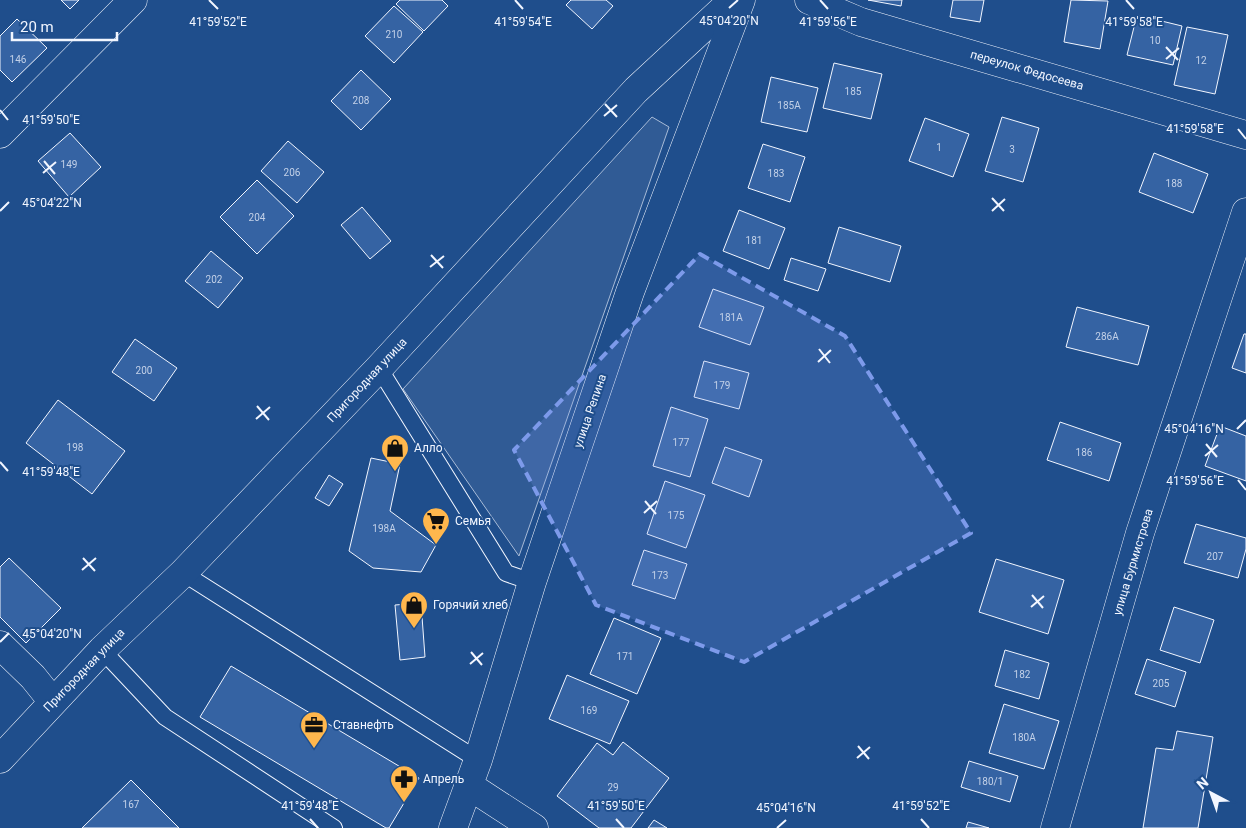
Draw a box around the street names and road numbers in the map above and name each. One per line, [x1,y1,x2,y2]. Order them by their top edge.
street label: переулок Федосеева [969,47,1085,93]
street label: Пригородная улица [324,335,410,425]
street label: улица Репина [571,372,609,450]
street label: улица Бурмистрова [1110,507,1156,617]
street label: Пригородная улица [41,625,127,715]

